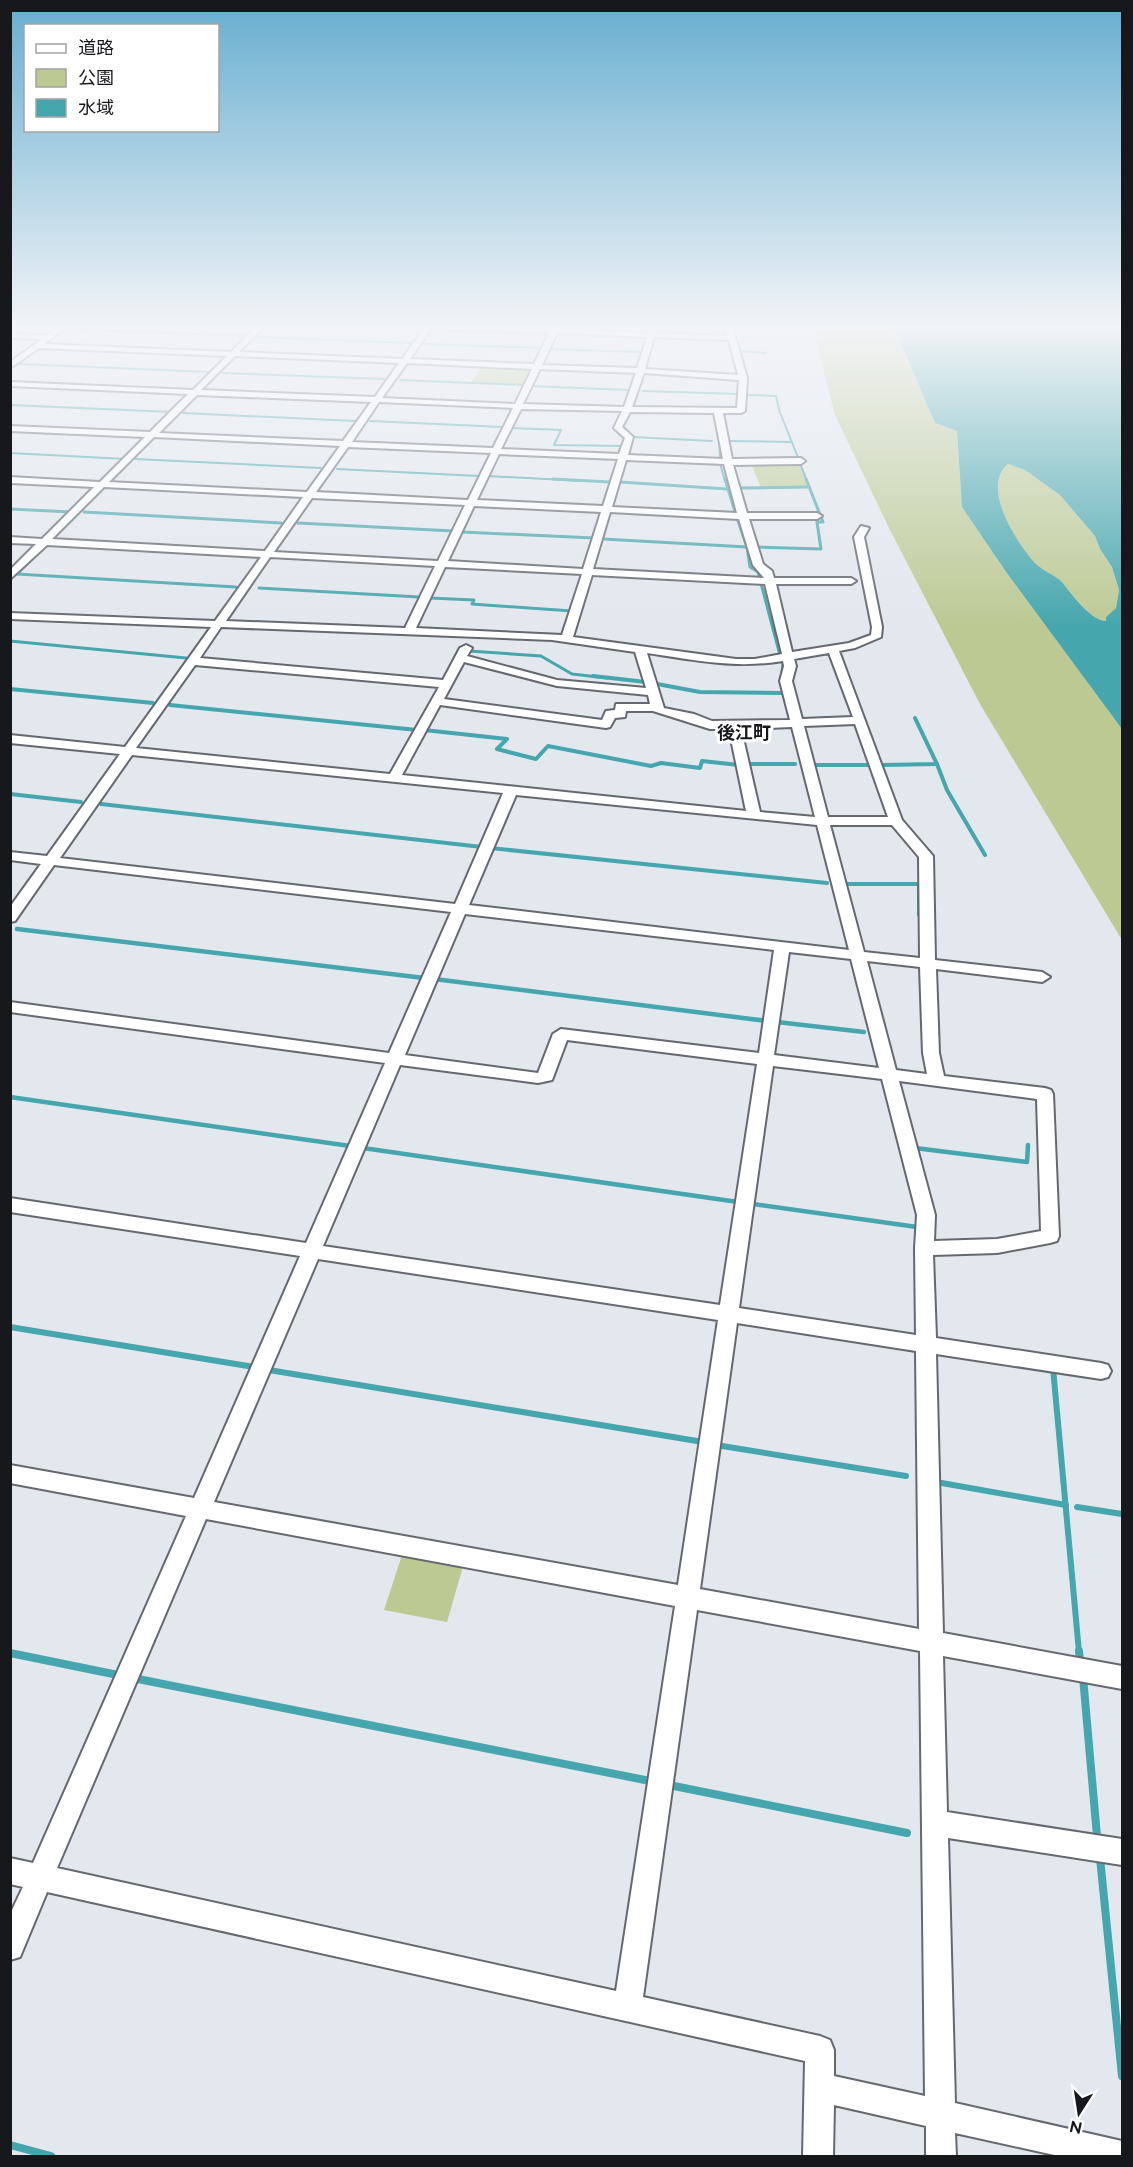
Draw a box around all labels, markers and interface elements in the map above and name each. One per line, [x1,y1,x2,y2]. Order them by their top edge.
legend [24,24,219,132]
text: 道路 [78,37,114,58]
text: 公園 [78,67,114,88]
text: 水域 [78,97,114,118]
district label: 後江町 [717,722,771,743]
north arrow [1049,2083,1109,2143]
text: N [1068,2117,1084,2138]

